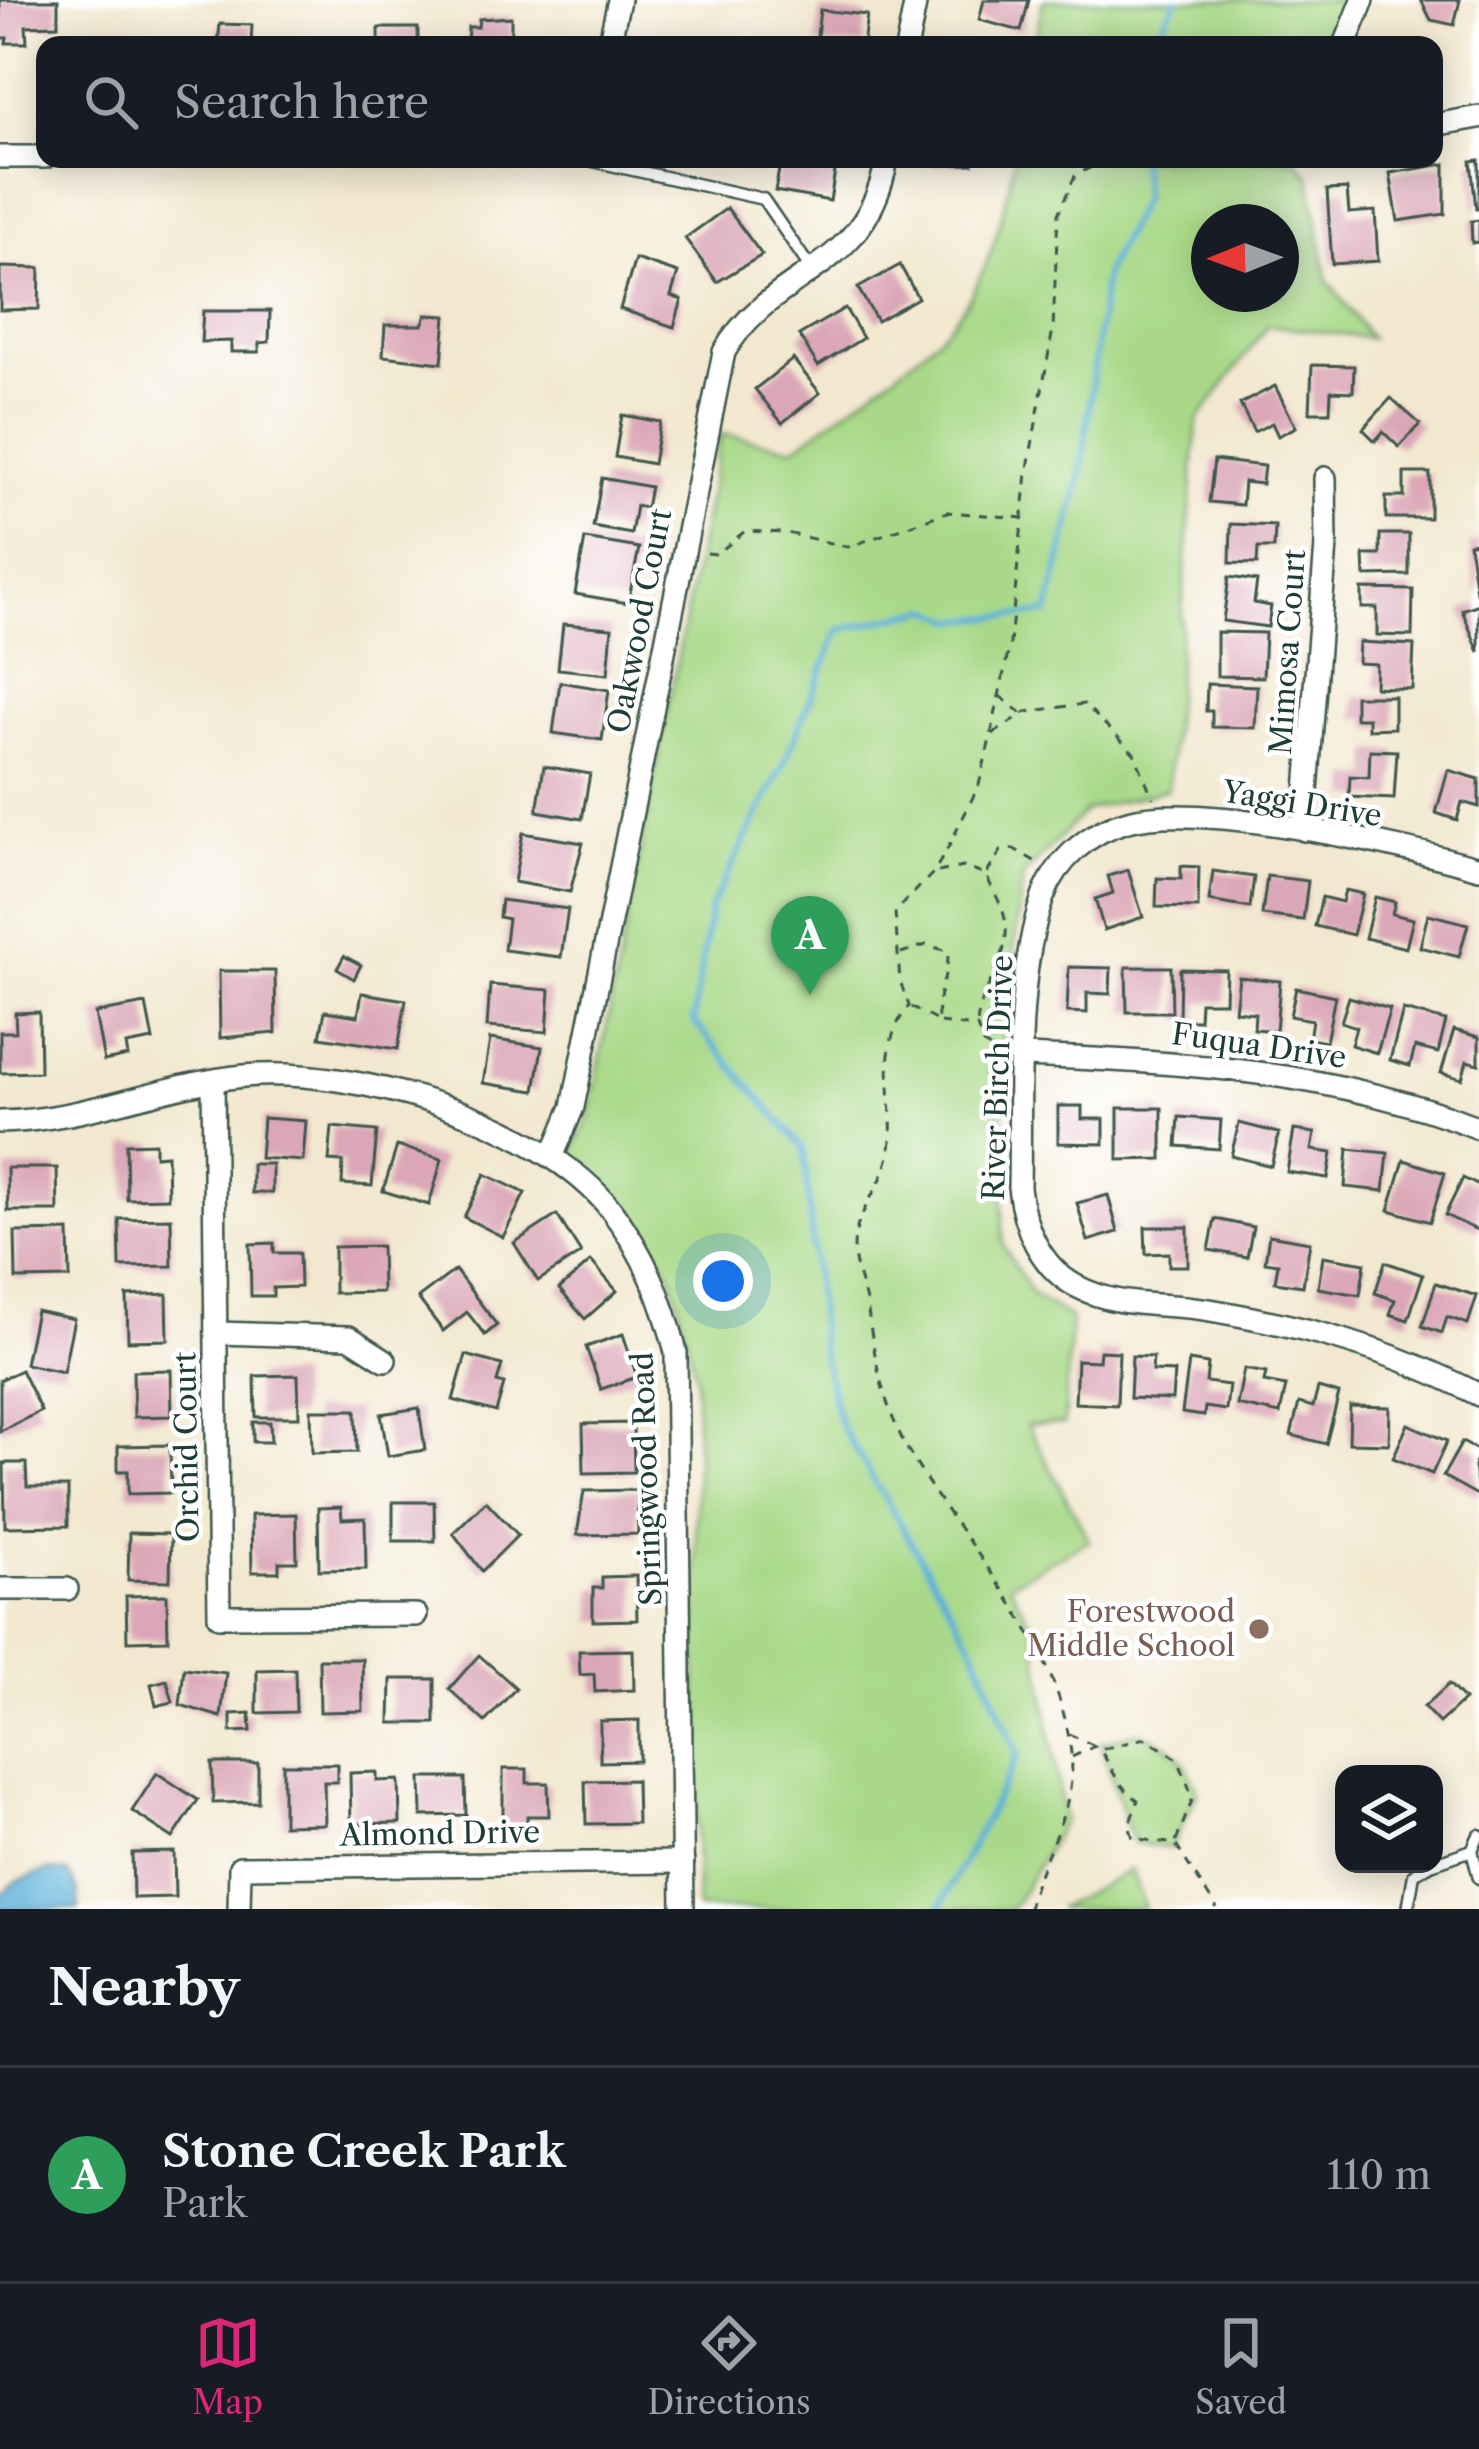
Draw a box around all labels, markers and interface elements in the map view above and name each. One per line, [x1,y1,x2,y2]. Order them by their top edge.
search box [36,36,1443,168]
icon: search [78,69,144,135]
text: Search here [174,74,429,130]
north arrow [1191,204,1299,312]
street label: Oakwood Court [600,505,679,736]
street label: Mimosa Court [1262,548,1313,756]
street label: Yaggi Drive [1219,772,1384,834]
pin: A [771,896,849,995]
street label: River Birch Drive [975,955,1020,1201]
street label: Fuqua Drive [1169,1015,1349,1076]
your location [693,1251,753,1311]
street label: Orchid Court [166,1351,207,1542]
street label: Springwood Road [624,1351,669,1607]
place label: Forestwood Middle School [1027,1593,1235,1664]
marker: Forestwood Middle School [1246,1616,1272,1642]
map controls [1335,1765,1443,1873]
button: layers [1335,1765,1443,1873]
street label: Almond Drive [338,1813,541,1854]
text: Nearby [48,1956,240,2018]
text: Stone Creek Park [162,2123,566,2179]
text: A [72,2151,102,2199]
text: 110 m [1327,2151,1431,2199]
text: Park [162,2179,247,2227]
tab: Map [192,2310,263,2423]
tab: Directions [648,2310,811,2423]
tab: Saved [1195,2310,1287,2423]

